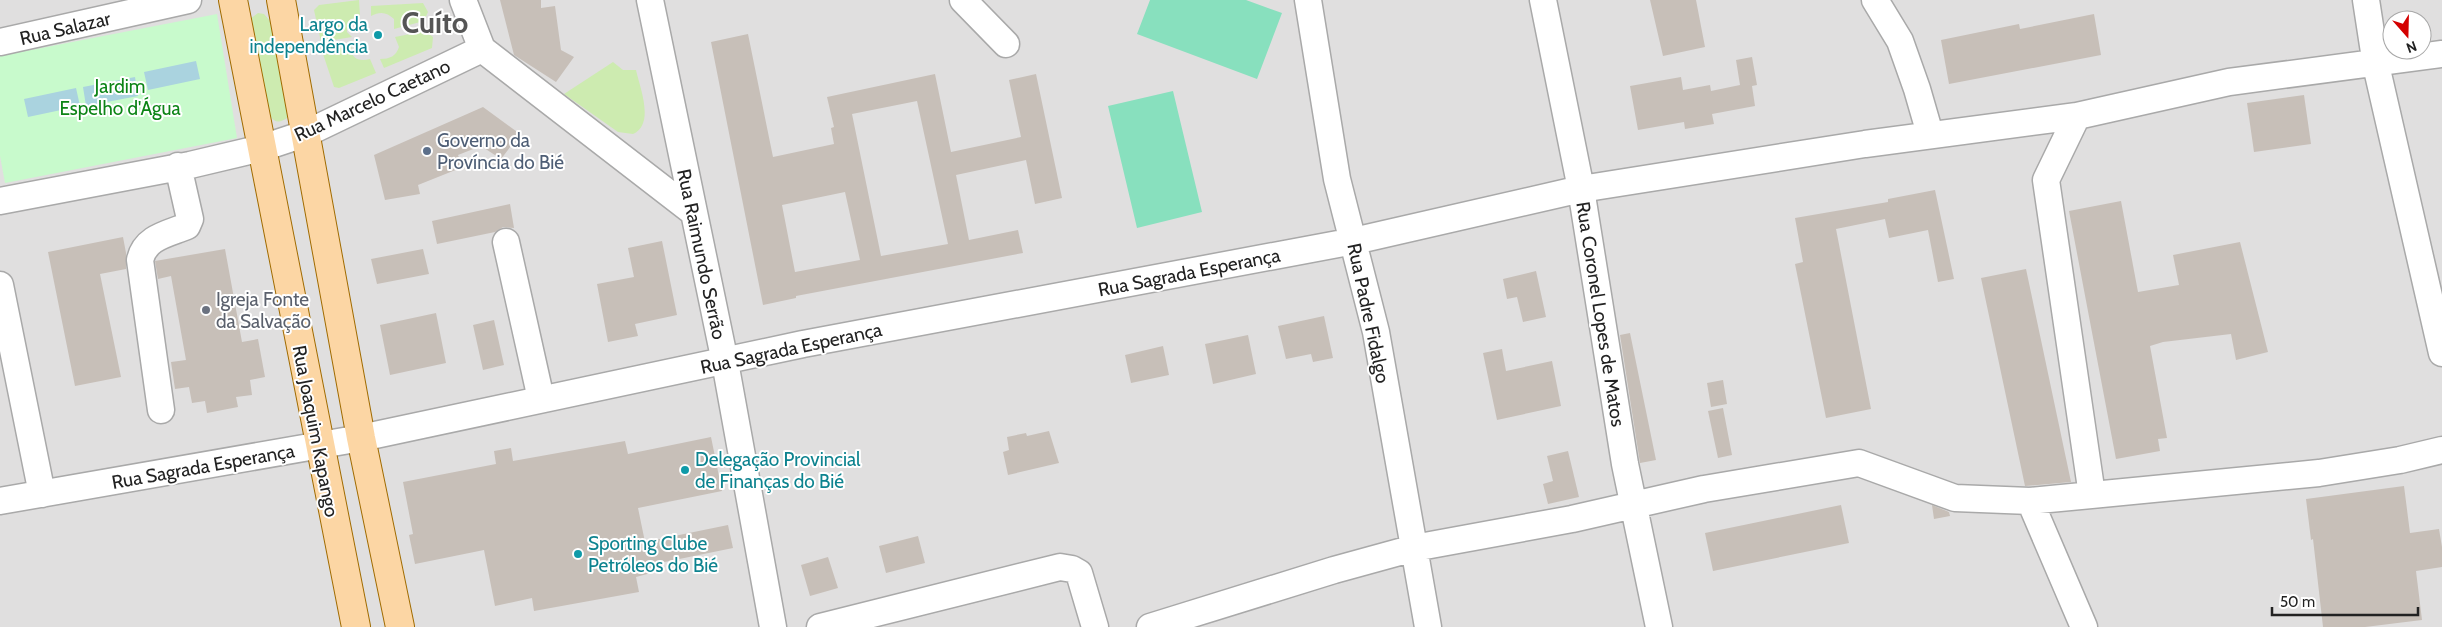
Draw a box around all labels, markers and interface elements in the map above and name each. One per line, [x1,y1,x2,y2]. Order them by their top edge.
district label: Cuíto [402,5,468,40]
street label: Rua Salazar [17,7,113,50]
north arrow [2382,10,2432,60]
place label: Largo da independência [249,13,368,58]
marker: Largo da independência [372,29,384,41]
text: N [2404,37,2419,57]
street label: Rua Marcelo Caetano [291,54,454,147]
park label: Jardim Espelho d'Água [59,75,181,120]
place label: Governo da Província do Bié [437,129,564,174]
marker: Governo da Província do Bié [421,145,433,157]
street label: Rua Raimundo Serrão [672,167,731,342]
street label: Rua Coronel Lopes de Matos [1571,200,1630,428]
street label: Rua Padre Fidalgo [1342,241,1395,385]
street label: Rua Sagrada Esperança [1096,244,1282,301]
place label: Igreja Fonte da Salvação [216,288,311,333]
marker: Igreja Fonte da Salvação [200,304,212,316]
street label: Rua Sagrada Esperança [698,318,884,379]
street label: Rua Joaquim Kapango [288,343,343,519]
street label: Rua Sagrada Esperança [110,439,296,494]
place label: Delegação Provincial de Finanças do Bié [695,448,861,493]
marker: Delegação Provincial de Finanças do Bié [679,464,691,476]
place label: Sporting Clube Petróleos do Bié [588,532,718,577]
marker: Sporting Clube Petróleos do Bié [572,548,584,560]
scale bar [2272,584,2418,616]
text: 50 m [2280,593,2315,611]

